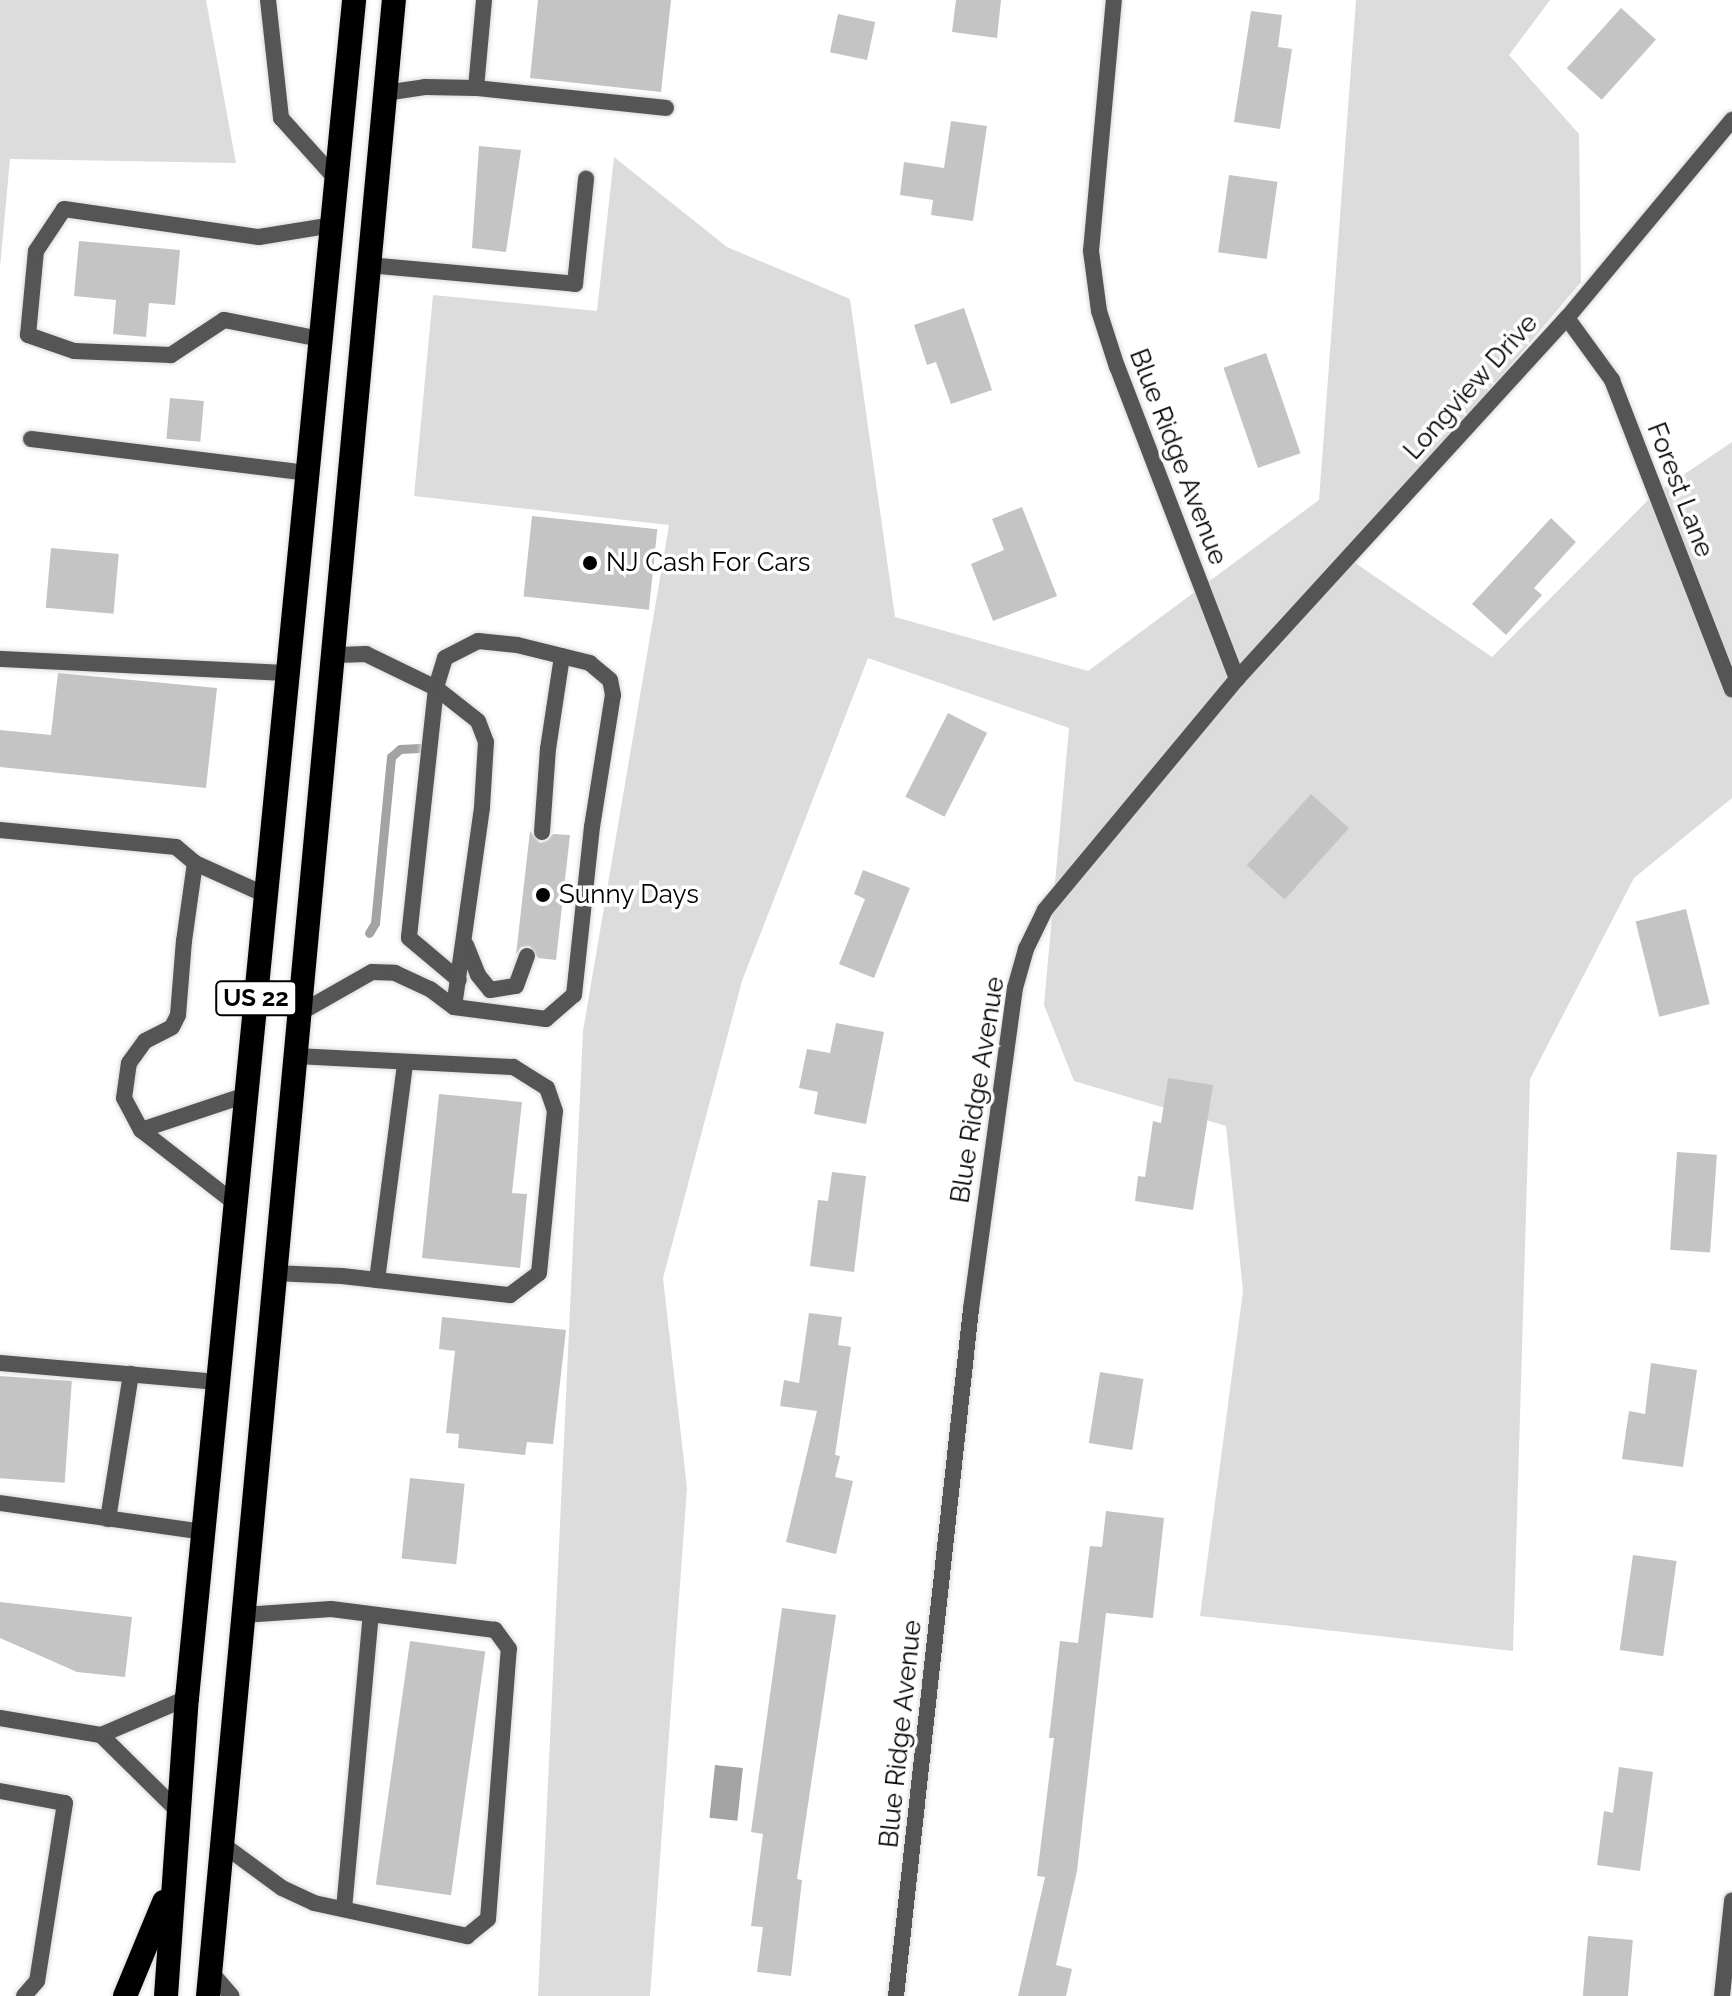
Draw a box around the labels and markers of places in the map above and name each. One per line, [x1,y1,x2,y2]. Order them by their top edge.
place label: NJ Cash For Cars [606,547,811,579]
marker: NJ Cash For Cars [581,554,599,572]
place label: Sunny Days [559,879,700,911]
marker: Sunny Days [534,886,552,904]

